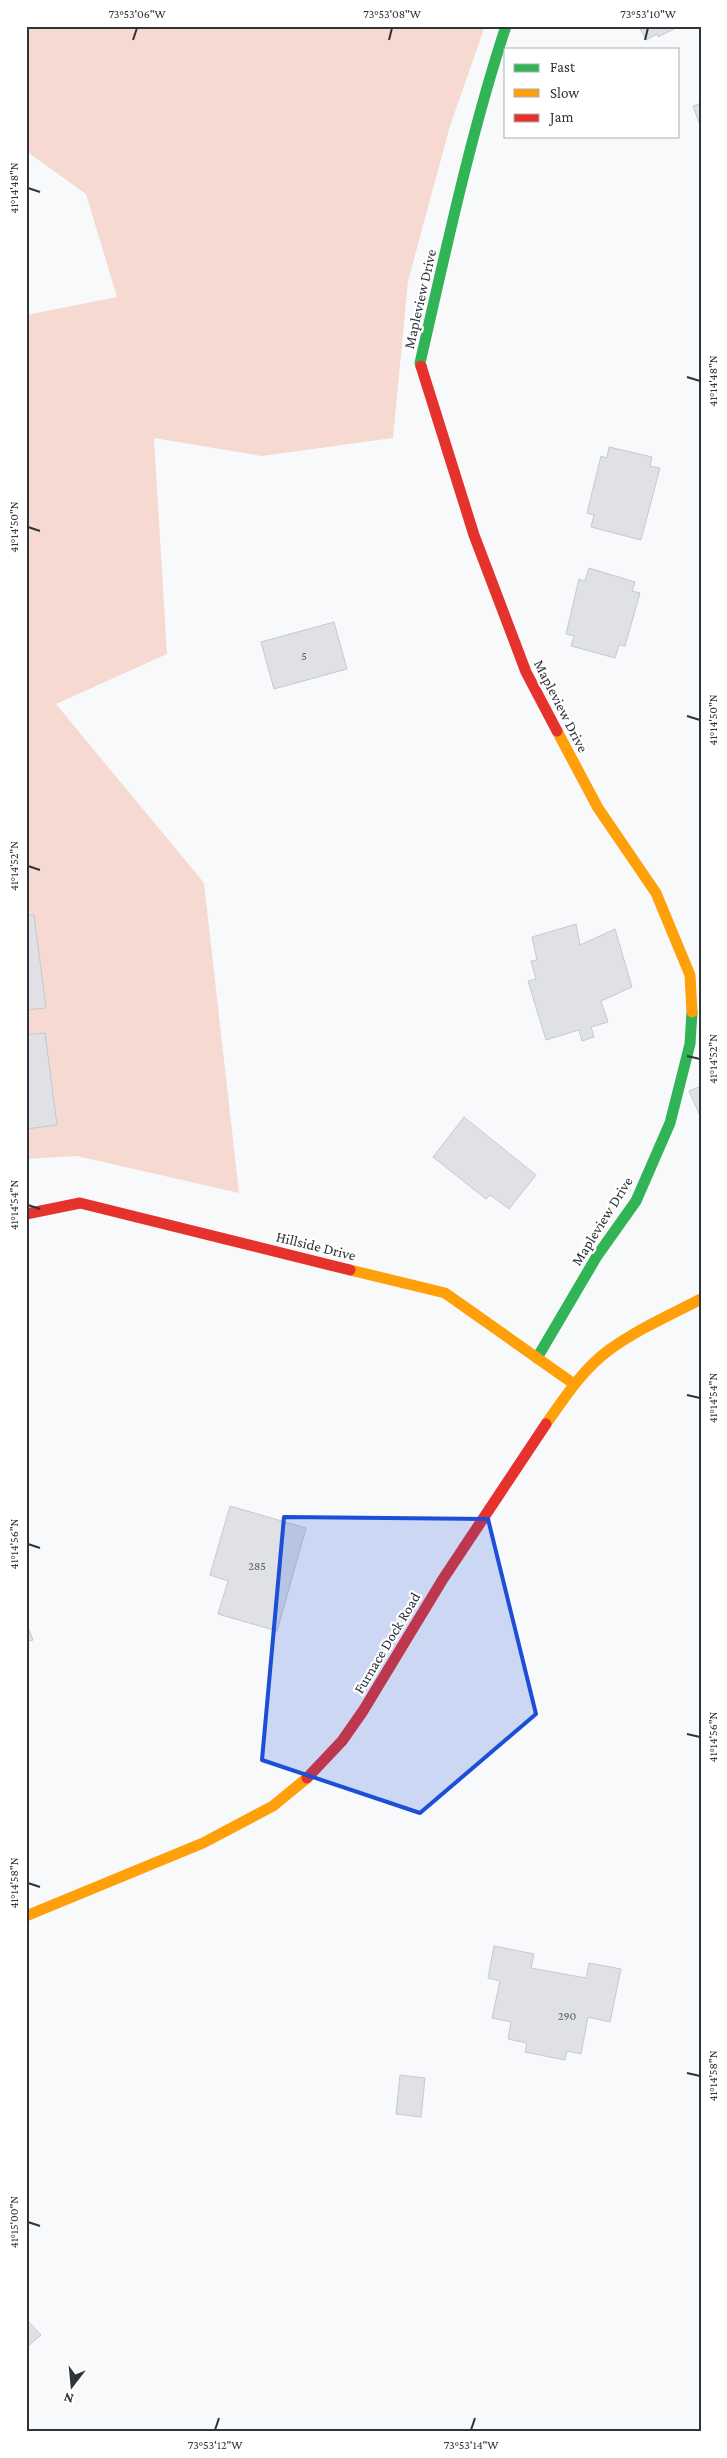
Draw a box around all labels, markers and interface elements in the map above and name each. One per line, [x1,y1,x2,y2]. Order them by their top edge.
text: 73°53'06"W [108,7,166,21]
text: 73°53'08"W [363,7,421,21]
text: 73°53'10"W [620,7,676,21]
legend [504,48,680,138]
text: Fast [550,59,576,75]
text: Slow [550,85,580,101]
text: Jam [548,109,573,126]
text: 41°14'48"N [7,162,21,214]
street label: Mapleview Drive [401,247,440,351]
text: 41°14'48"N [706,355,720,407]
text: 41°14'50"N [7,501,21,553]
house number: 5 [301,649,307,663]
street label: Mapleview Drive [530,657,591,756]
text: 41°14'50"N [706,694,720,746]
text: 41°14'52"N [7,841,21,891]
text: 41°14'52"N [706,1034,720,1084]
street label: Mapleview Drive [568,1173,637,1269]
text: 41°14'54"N [7,1180,21,1230]
street label: Hillside Drive [275,1228,358,1264]
text: 41°14'54"N [706,1373,720,1423]
text: 41°14'56"N [7,1518,21,1569]
house number: 285 [248,1559,266,1573]
street label: Furnace Dock Road [351,1590,424,1696]
text: 41°14'56"N [706,1711,720,1762]
text: 41°14'58"N [7,1857,21,1909]
house number: 290 [558,2009,577,2023]
text: 41°14'58"N [706,2050,720,2102]
text: 41°15'00"N [7,2196,21,2248]
north arrow [48,2360,98,2410]
text: N [61,2389,75,2408]
text: 73°53'12"W [188,2438,242,2452]
text: 73°53'14"W [444,2438,498,2452]

